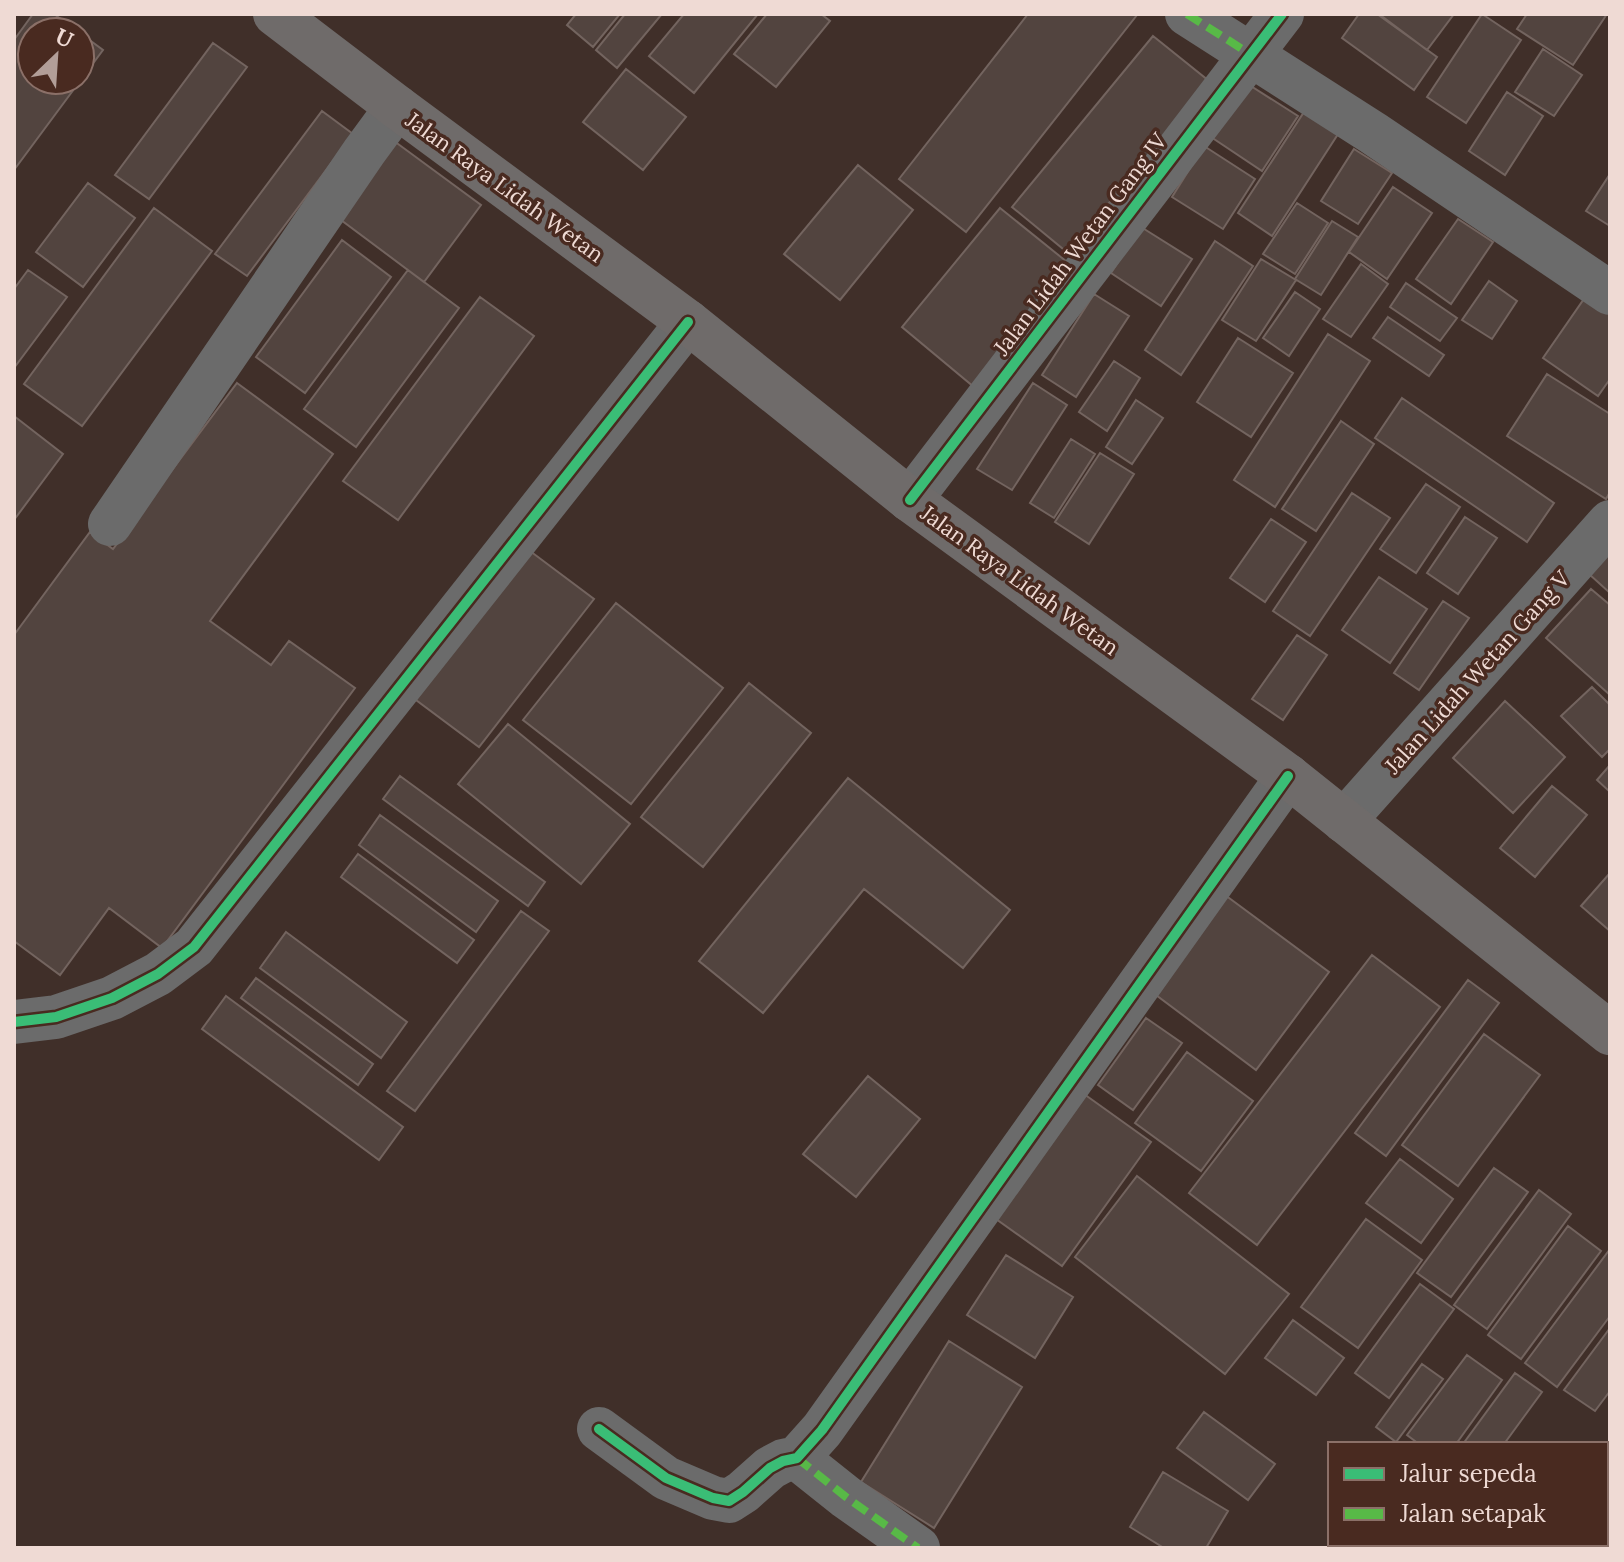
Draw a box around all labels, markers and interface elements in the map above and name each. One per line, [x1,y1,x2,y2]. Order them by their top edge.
north arrow [16,16,96,96]
text: U [51,22,78,54]
street label: Jalan Raya Lidah Wetan [400,105,609,268]
street label: Jalan Lidah Wetan Gang IV [987,127,1173,361]
street label: Jalan Raya Lidah Wetan [915,498,1124,661]
street label: Jalan Lidah Wetan Gang V [1378,564,1576,780]
legend [1328,1442,1608,1546]
text: Jalur sepeda [1399,1458,1537,1489]
text: Jalan setapak [1399,1498,1546,1529]

